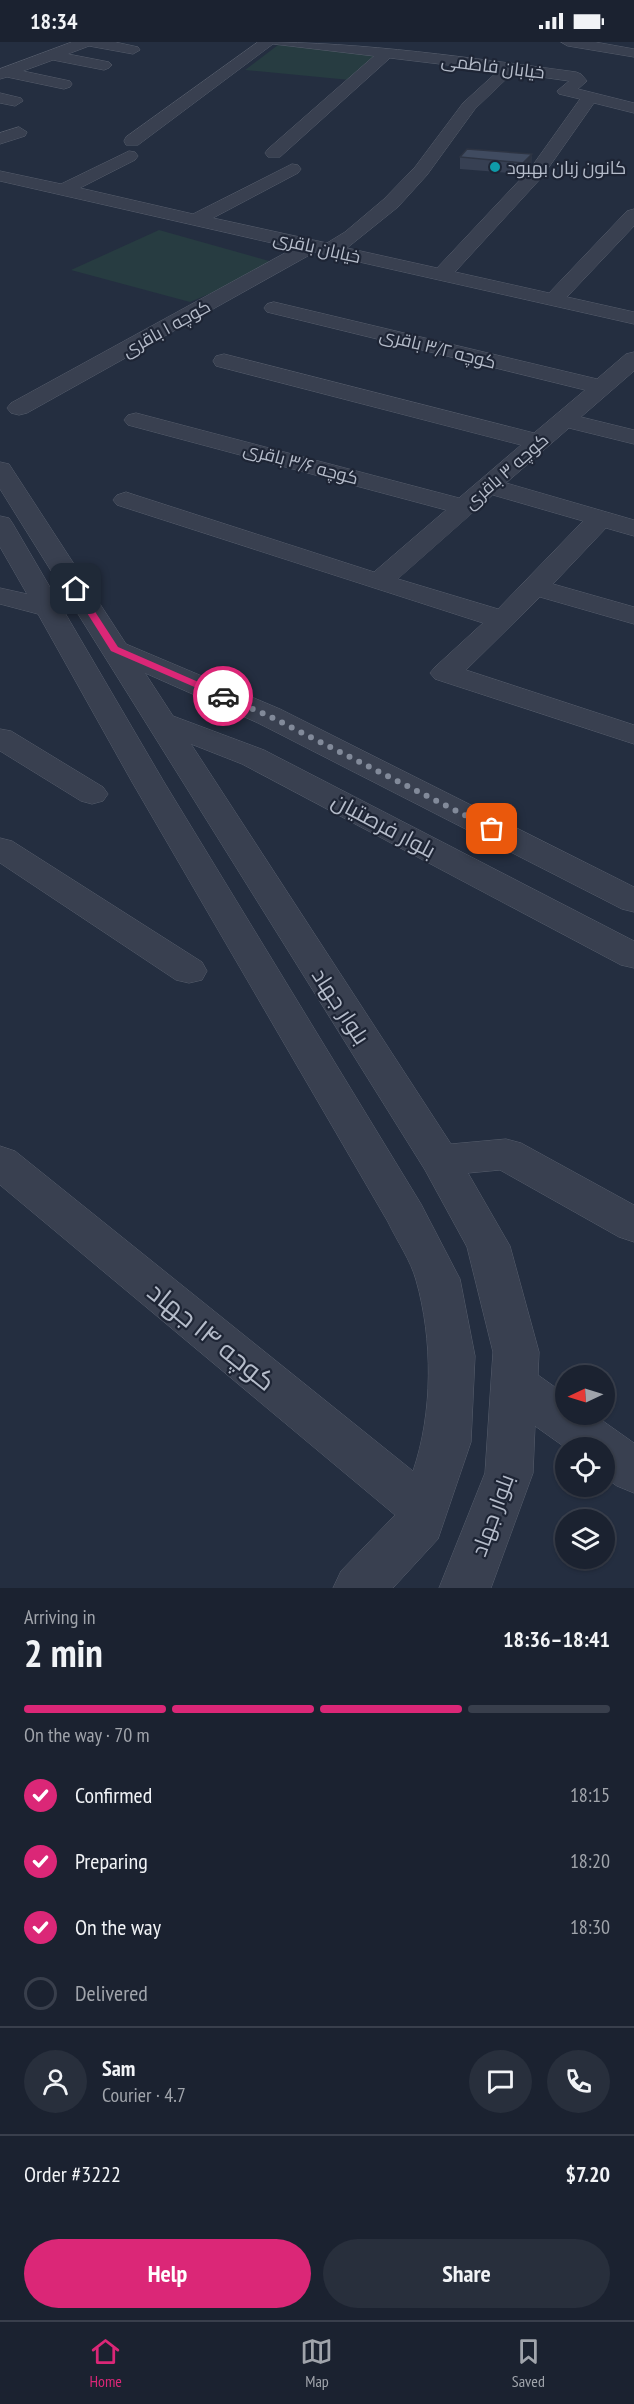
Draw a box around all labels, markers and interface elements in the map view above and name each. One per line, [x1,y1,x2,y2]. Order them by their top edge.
text: 18:34 [30,7,78,35]
street label: خیابان فاطمی [440,48,546,84]
place label: کانون زبان بهبود [507,156,626,179]
marker: کانون زبان بهبود [488,160,502,174]
street label: خیابان باقری [271,226,363,268]
street label: کوچه ۱ باقری [118,294,215,363]
street label: کوچه ۳/۲ باقری [377,322,499,375]
street label: کوچه ۳ باقری [459,428,554,515]
street label: کوچه ۳/۶ باقری [241,437,361,490]
pin [50,563,101,614]
icon: home [59,572,92,605]
courier [193,666,253,726]
icon: car [207,680,240,713]
street label: بلوار فرصتیان [327,786,441,864]
pin [466,803,517,854]
icon: bag [475,812,508,845]
street label: بلوار جهاد [306,962,376,1050]
street label: کوچه ۱۴ جهاد [140,1274,283,1399]
north arrow [555,1365,615,1425]
map controls [555,1365,615,1569]
button: locate [555,1437,615,1497]
street label: بلوار جهاد [464,1470,520,1560]
button: layers [555,1509,615,1569]
text: Arriving in [24,1604,96,1630]
text: 18:36–18:41 [503,1625,610,1653]
text: 2 min [24,1627,103,1678]
text: On the way · 70 m [24,1722,150,1748]
icon: check [24,1779,57,1812]
text: Confirmed [75,1781,152,1809]
text: 18:15 [570,1782,610,1808]
icon: check [24,1845,57,1878]
text: Preparing [75,1847,148,1875]
text: 18:20 [570,1848,610,1874]
icon: check [24,1911,57,1944]
text: On the way [75,1913,161,1941]
text: 18:30 [570,1914,610,1940]
text: Delivered [75,1979,148,2007]
button: person [24,2050,87,2113]
button: chat [469,2050,532,2113]
button: phone [547,2050,610,2113]
text: Sam [102,2054,135,2082]
text: Courier · 4.7 [102,2082,186,2108]
text: Order #3222 [24,2160,121,2188]
text: $7.20 [565,2160,610,2188]
button: Help [24,2239,311,2308]
button: Share [323,2239,610,2308]
tab: Home [89,2335,122,2391]
tab: Map [300,2335,333,2391]
tab: Saved [512,2335,545,2391]

